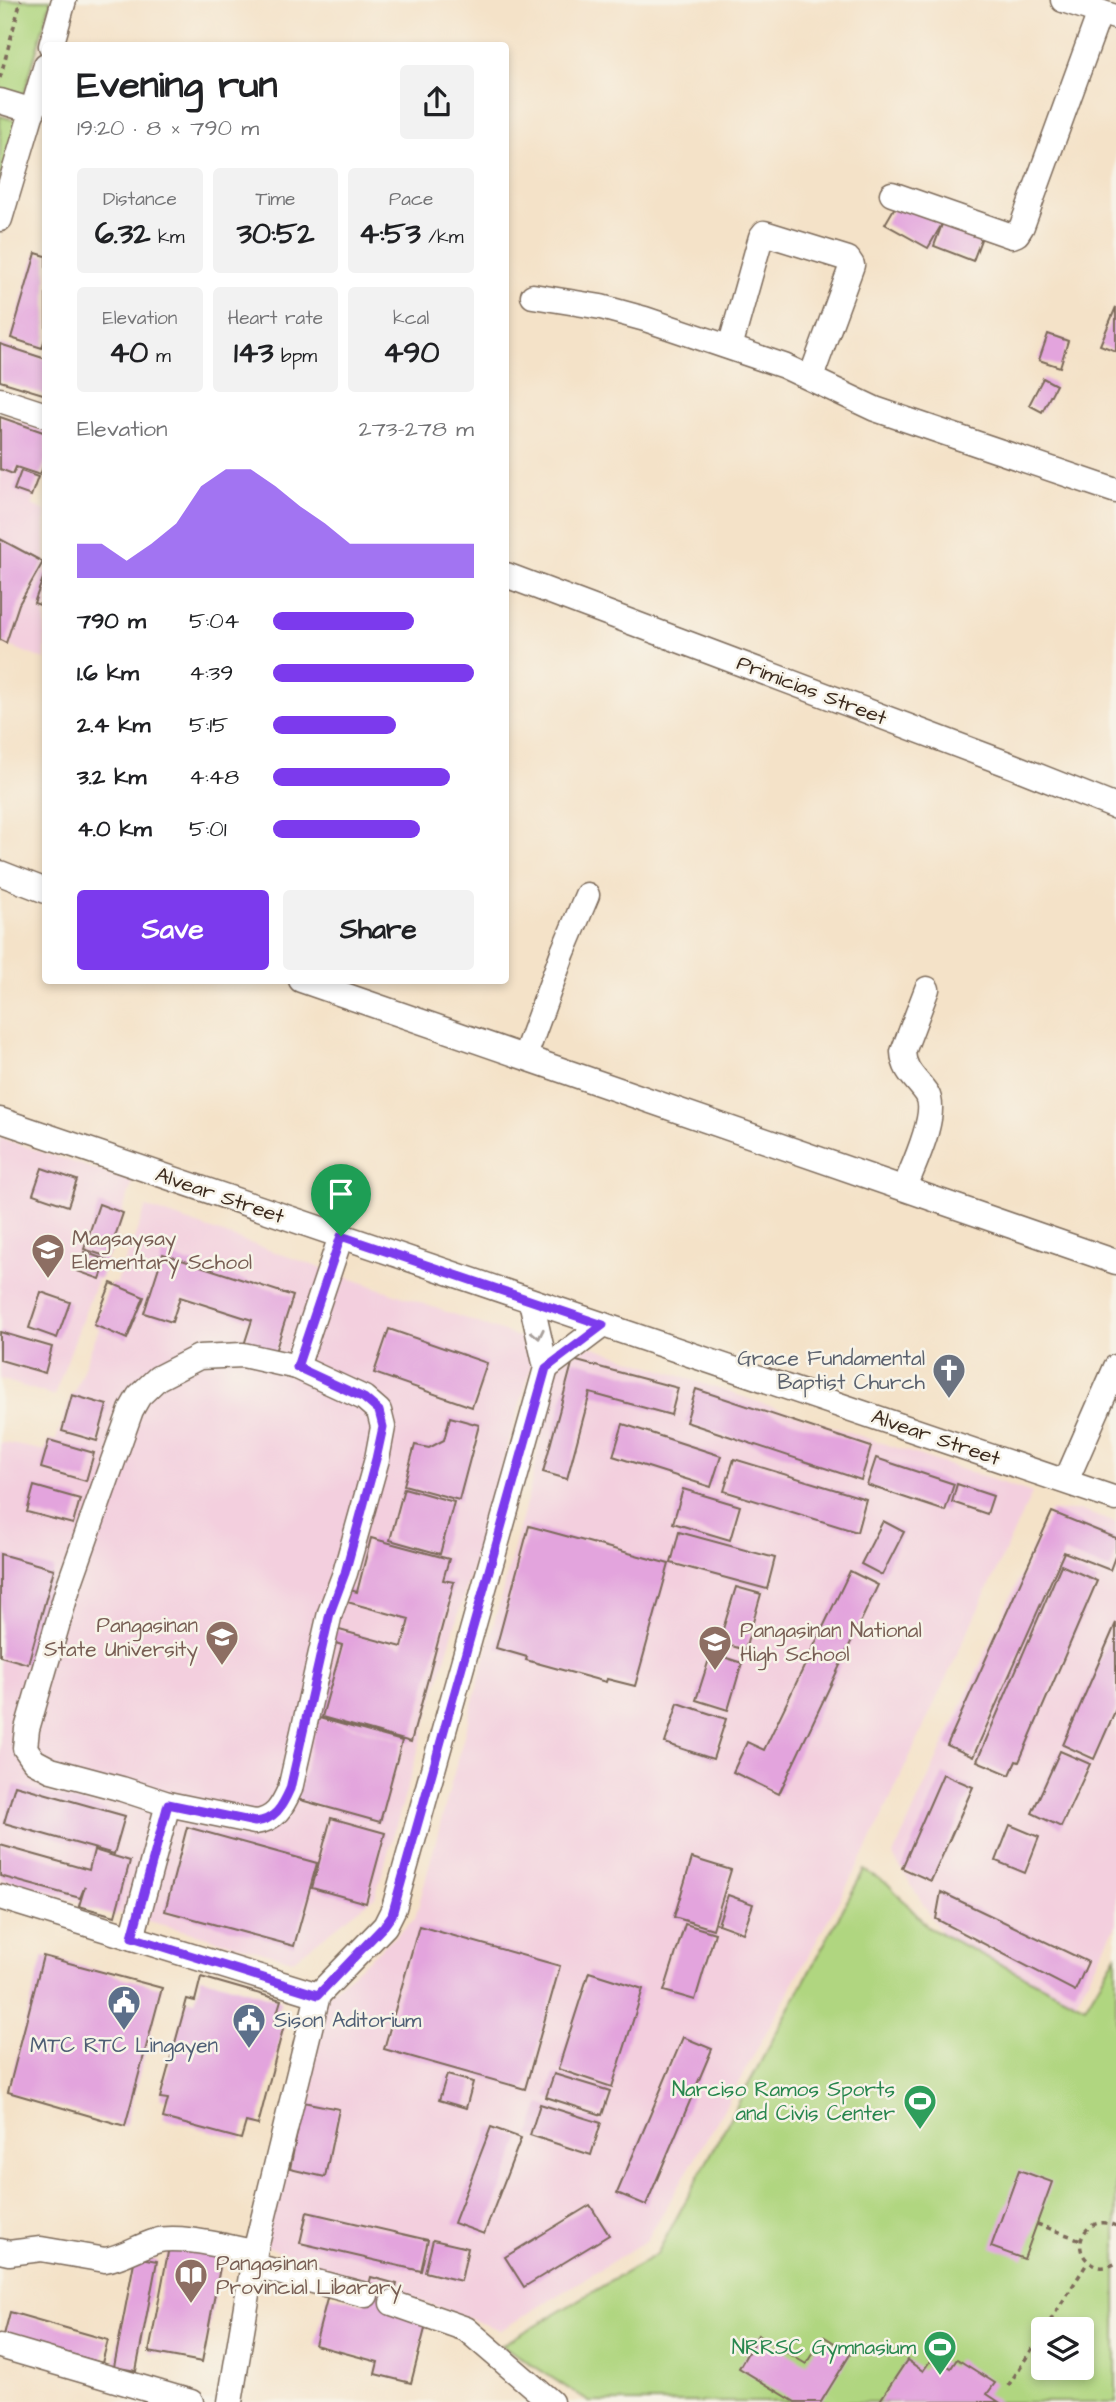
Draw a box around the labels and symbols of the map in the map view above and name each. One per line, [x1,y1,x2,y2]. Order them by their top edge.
street label: Primicias Street [733,649,892,733]
street label: Alvear Street [152,1160,289,1231]
pin [311,1164,371,1236]
place label: Magsaysay Elementary School [72,1224,252,1279]
school or university icon: Magsaysay Elementary School [29,1231,67,1280]
one-way arrow [530,1328,544,1340]
place label: Grace Fundamental Baptist Church [737,1344,926,1398]
church icon: Grace Fundamental Baptist Church [930,1351,968,1400]
street label: Alvear Street [868,1402,1005,1473]
place label: Pangasinan State University [44,1611,198,1666]
place label: Pangasinan National High School [740,1616,922,1671]
school or university icon: Pangasinan State University [203,1618,241,1667]
school or university icon: Pangasinan National High School [696,1623,734,1672]
public building icon: MTC RTC Lingayen [105,1983,143,2032]
public building icon: Sison Aditorium [230,2001,268,2050]
place label: Sison Aditorium [274,2006,422,2035]
place label: MTC RTC Lingayen [30,2031,218,2062]
place label: Narciso Ramos Sports and Civis Center [672,2075,895,2128]
sports icon: Narciso Ramos Sports and Civis Center [901,2082,939,2131]
place label: Pangasinan Provincial Libarary [216,2249,402,2304]
library icon: Pangasinan Provincial Libarary [172,2256,210,2305]
sports icon: NRRSC Gymnasium [921,2328,959,2377]
place label: NRRSC Gymnasium [732,2333,917,2364]

